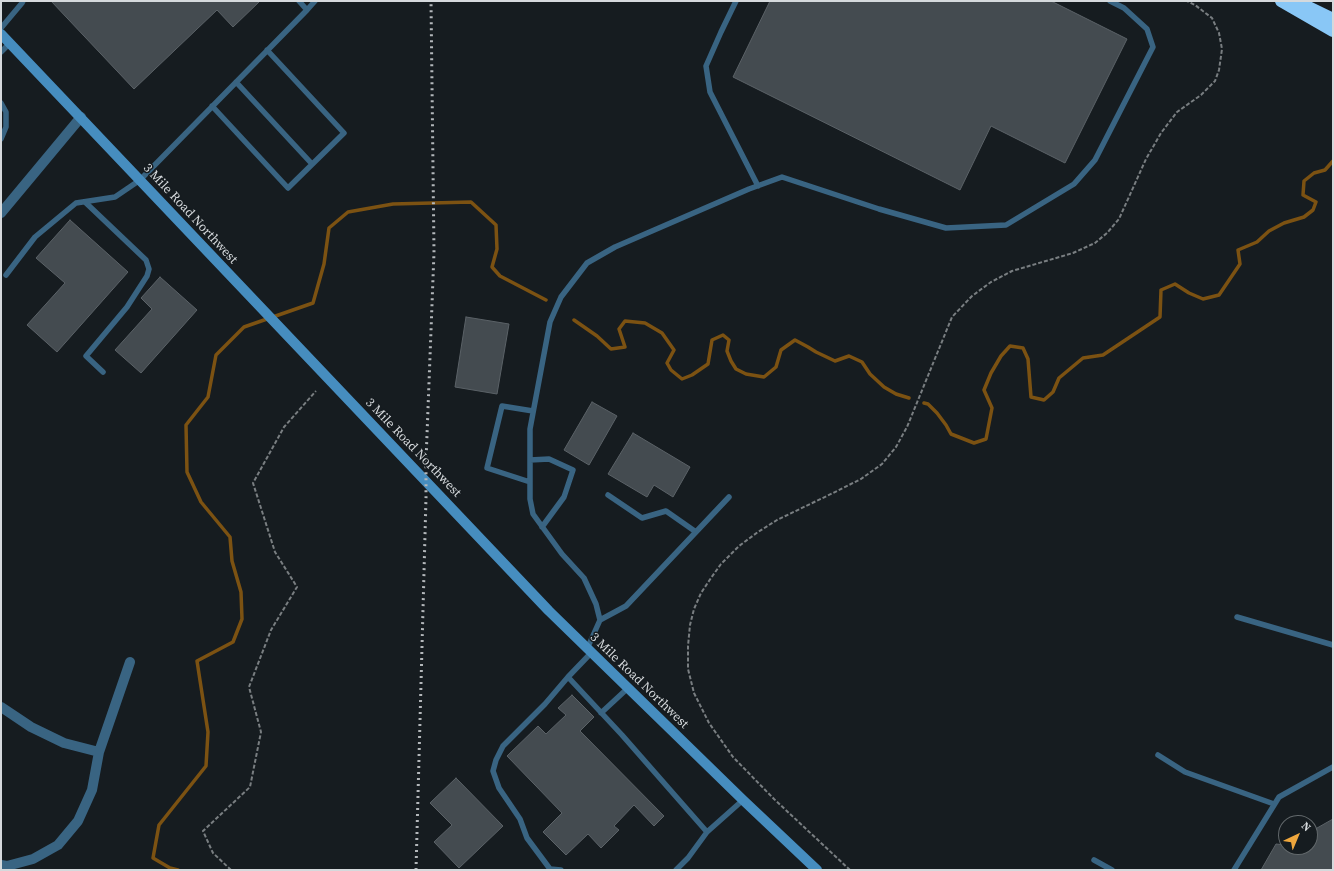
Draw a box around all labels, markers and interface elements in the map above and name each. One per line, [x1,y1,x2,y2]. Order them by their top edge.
street label: 3 Mile Road Northwest [140,161,240,267]
street label: 3 Mile Road Northwest [362,395,464,501]
street label: 3 Mile Road Northwest [586,630,692,732]
north arrow [1278,815,1318,855]
text: N [1298,819,1314,835]

